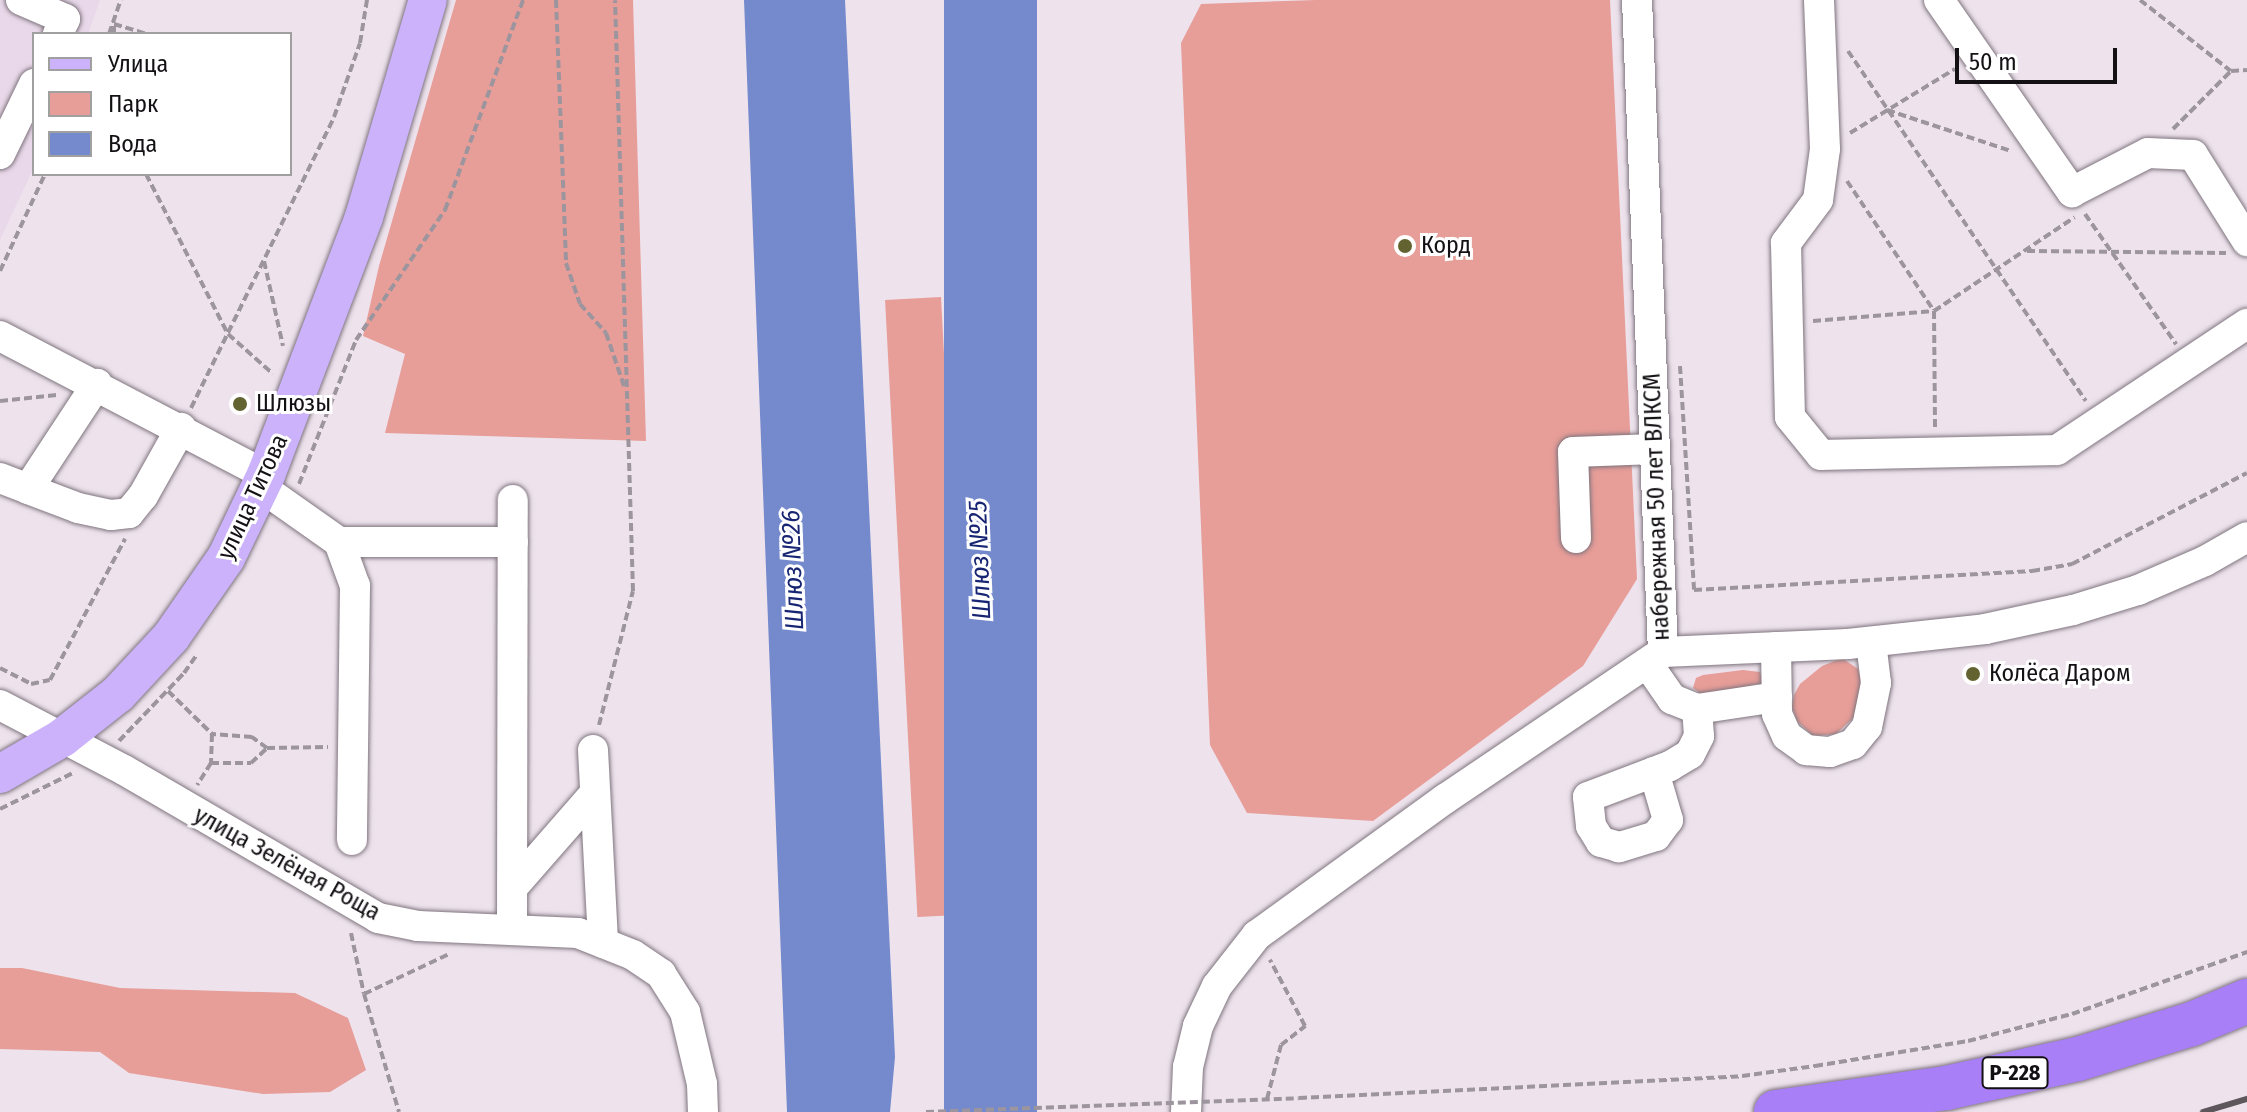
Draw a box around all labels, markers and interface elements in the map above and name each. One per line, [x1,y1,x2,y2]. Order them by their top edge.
legend [32,32,292,176]
scale bar [1959,32,2121,82]
text: 50 m [1969,48,2017,76]
text: Улица [108,50,168,78]
text: Парк [108,90,158,118]
text: Вода [108,130,157,158]
place label: Корд [1421,232,1471,260]
marker: Корд [1396,237,1414,255]
street label: набережная 50 лет ВЛКСМ [1638,373,1676,641]
place label: Шлюзы [256,390,331,418]
marker: Шлюзы [231,395,249,413]
street label: улица Титова [212,430,294,564]
water label: Шлюз №25 [962,500,998,620]
water label: Шлюз №26 [775,509,811,631]
place label: Колёса Даром [1989,660,2131,688]
marker: Колёса Даром [1964,665,1982,683]
street label: улица Зелёная Роща [189,801,385,927]
road number: Р-228 [1981,1055,2049,1091]

